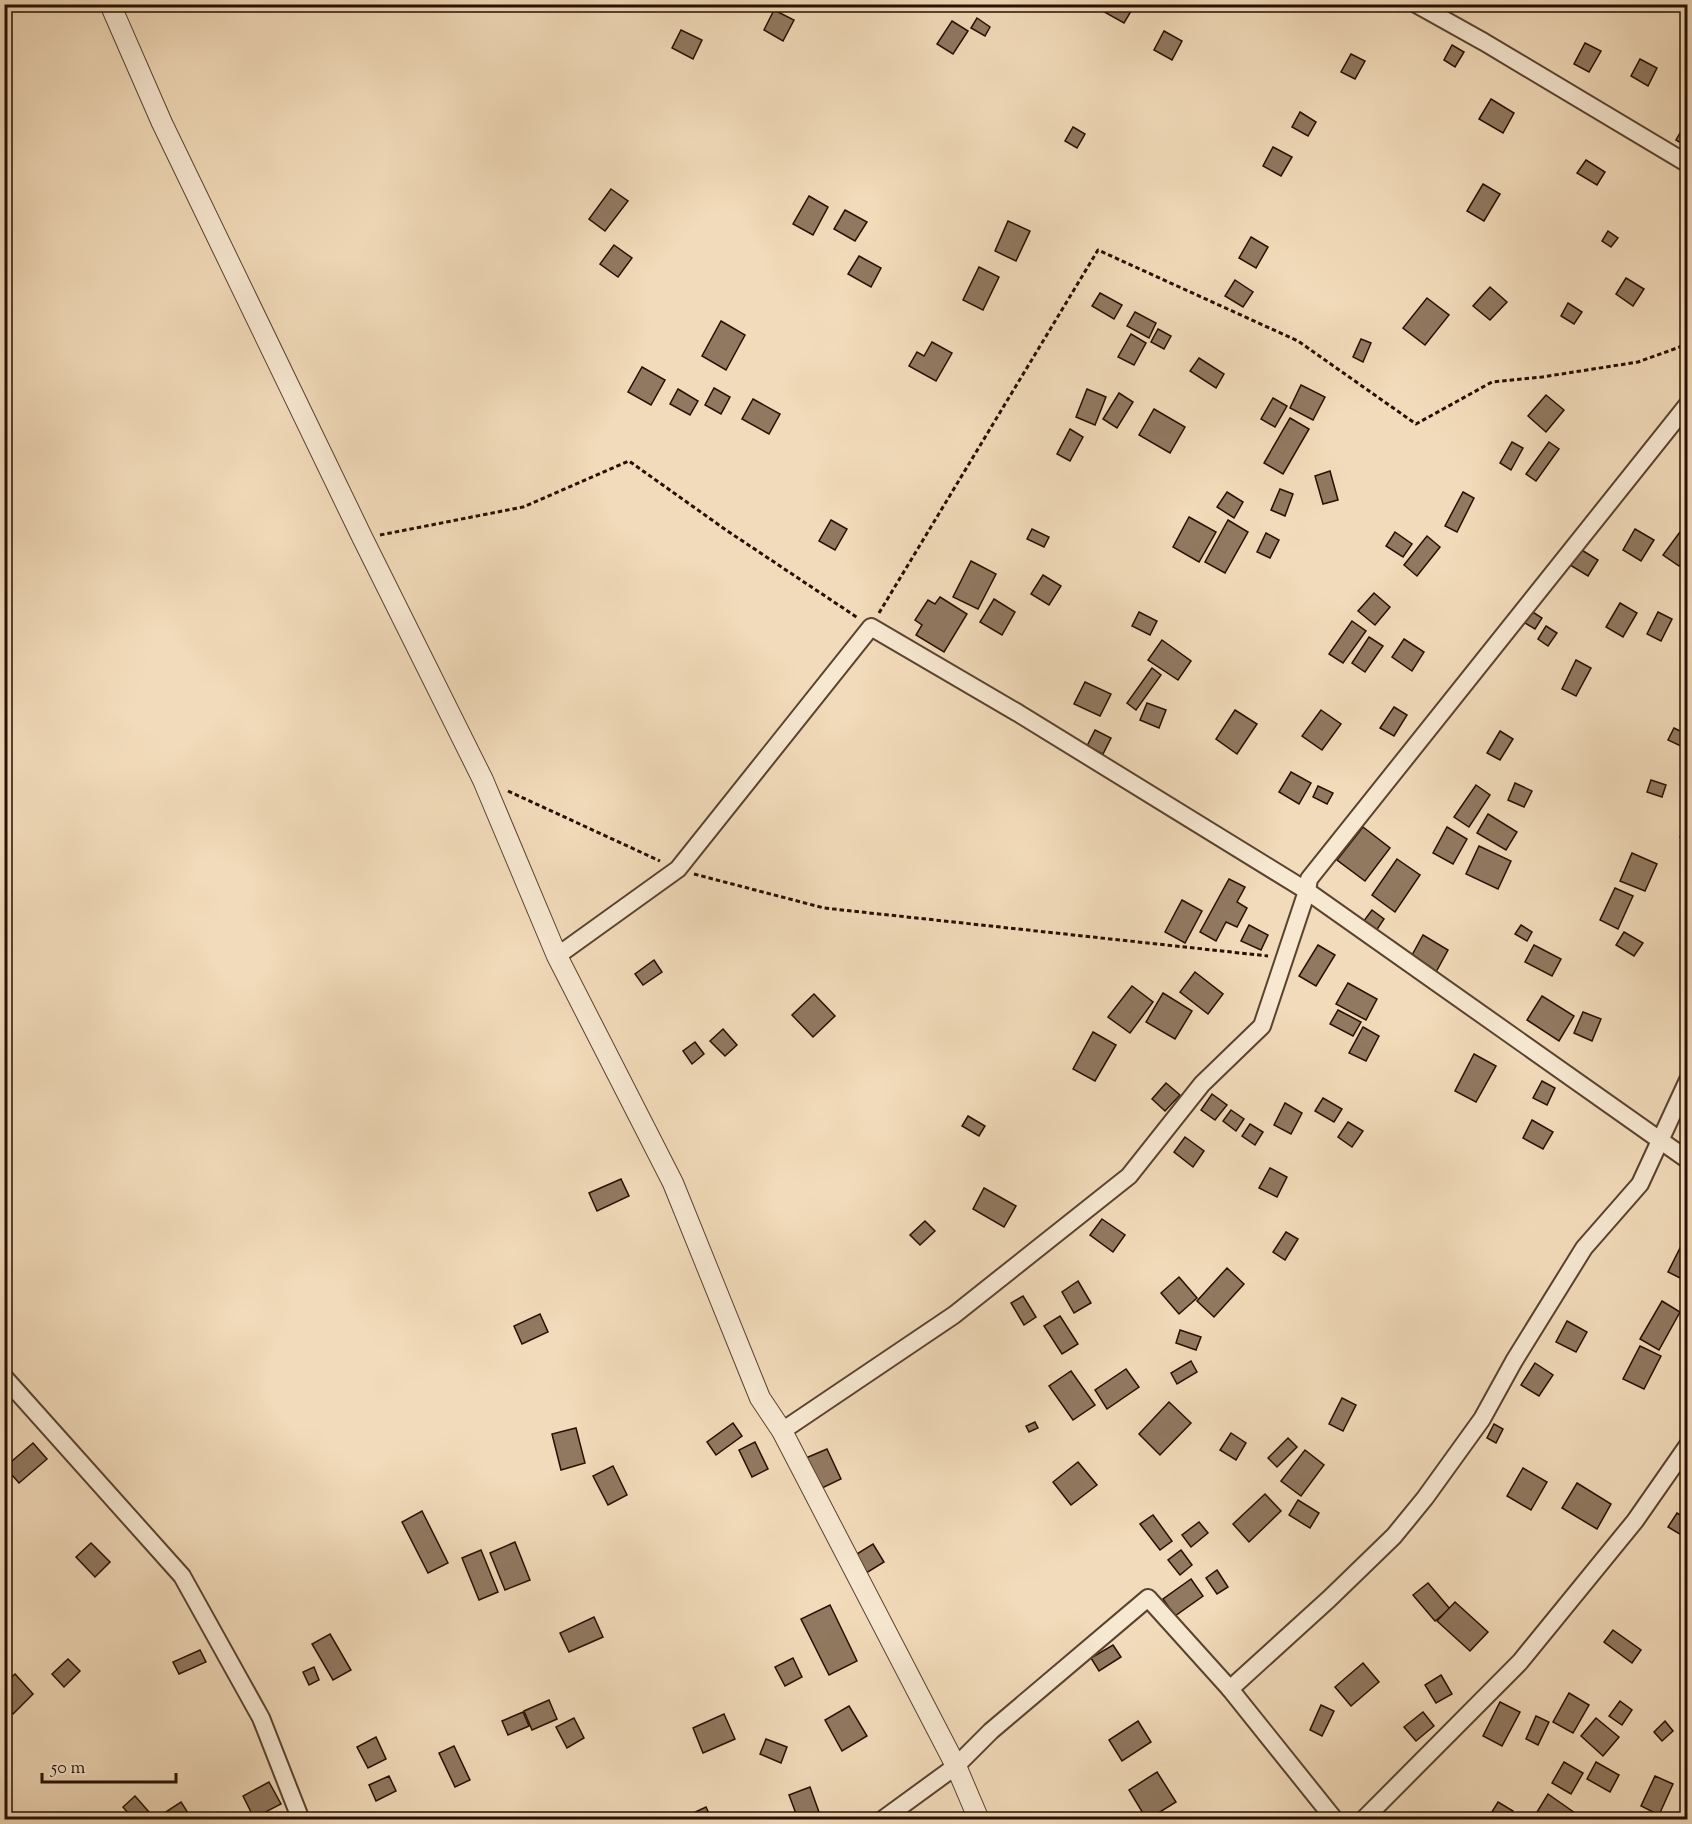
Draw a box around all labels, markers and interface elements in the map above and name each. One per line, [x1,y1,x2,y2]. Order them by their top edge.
scale bar [42,1746,176,1784]
text: 50 m [50,1756,86,1782]

